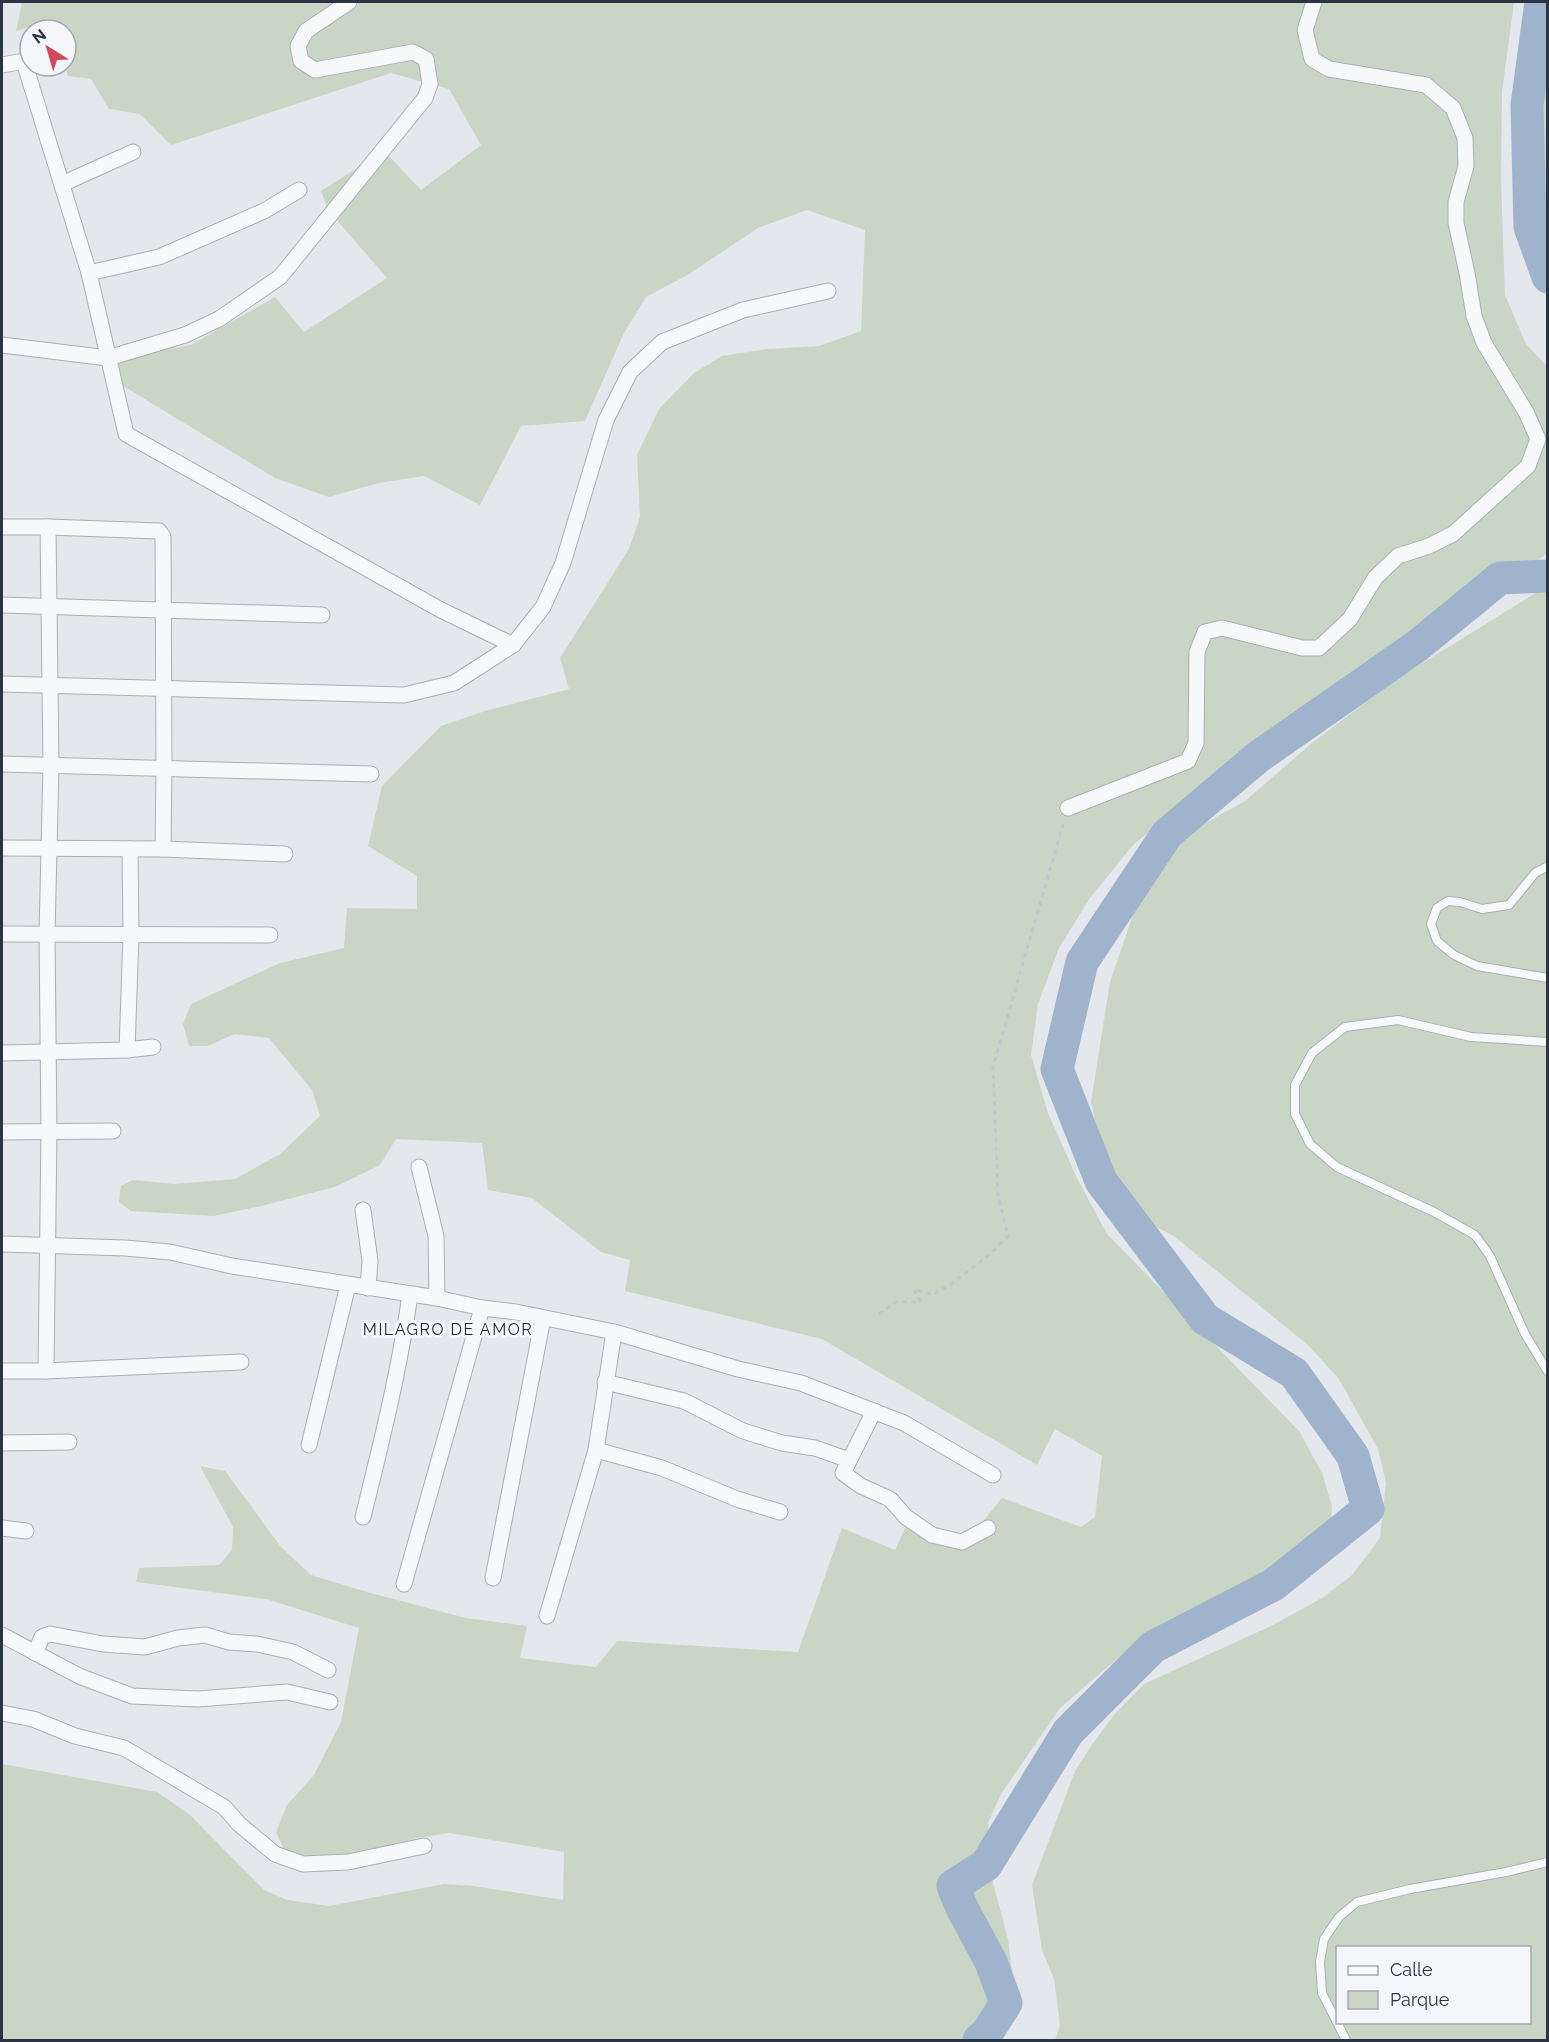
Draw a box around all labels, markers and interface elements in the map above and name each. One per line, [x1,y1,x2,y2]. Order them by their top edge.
north arrow [18,18,78,78]
text: N [29,25,50,48]
district label: MILAGRO DE AMOR [363,1320,533,1339]
legend [1336,1946,1531,2024]
text: Calle [1390,1959,1433,1980]
text: Parque [1390,1989,1450,2010]

